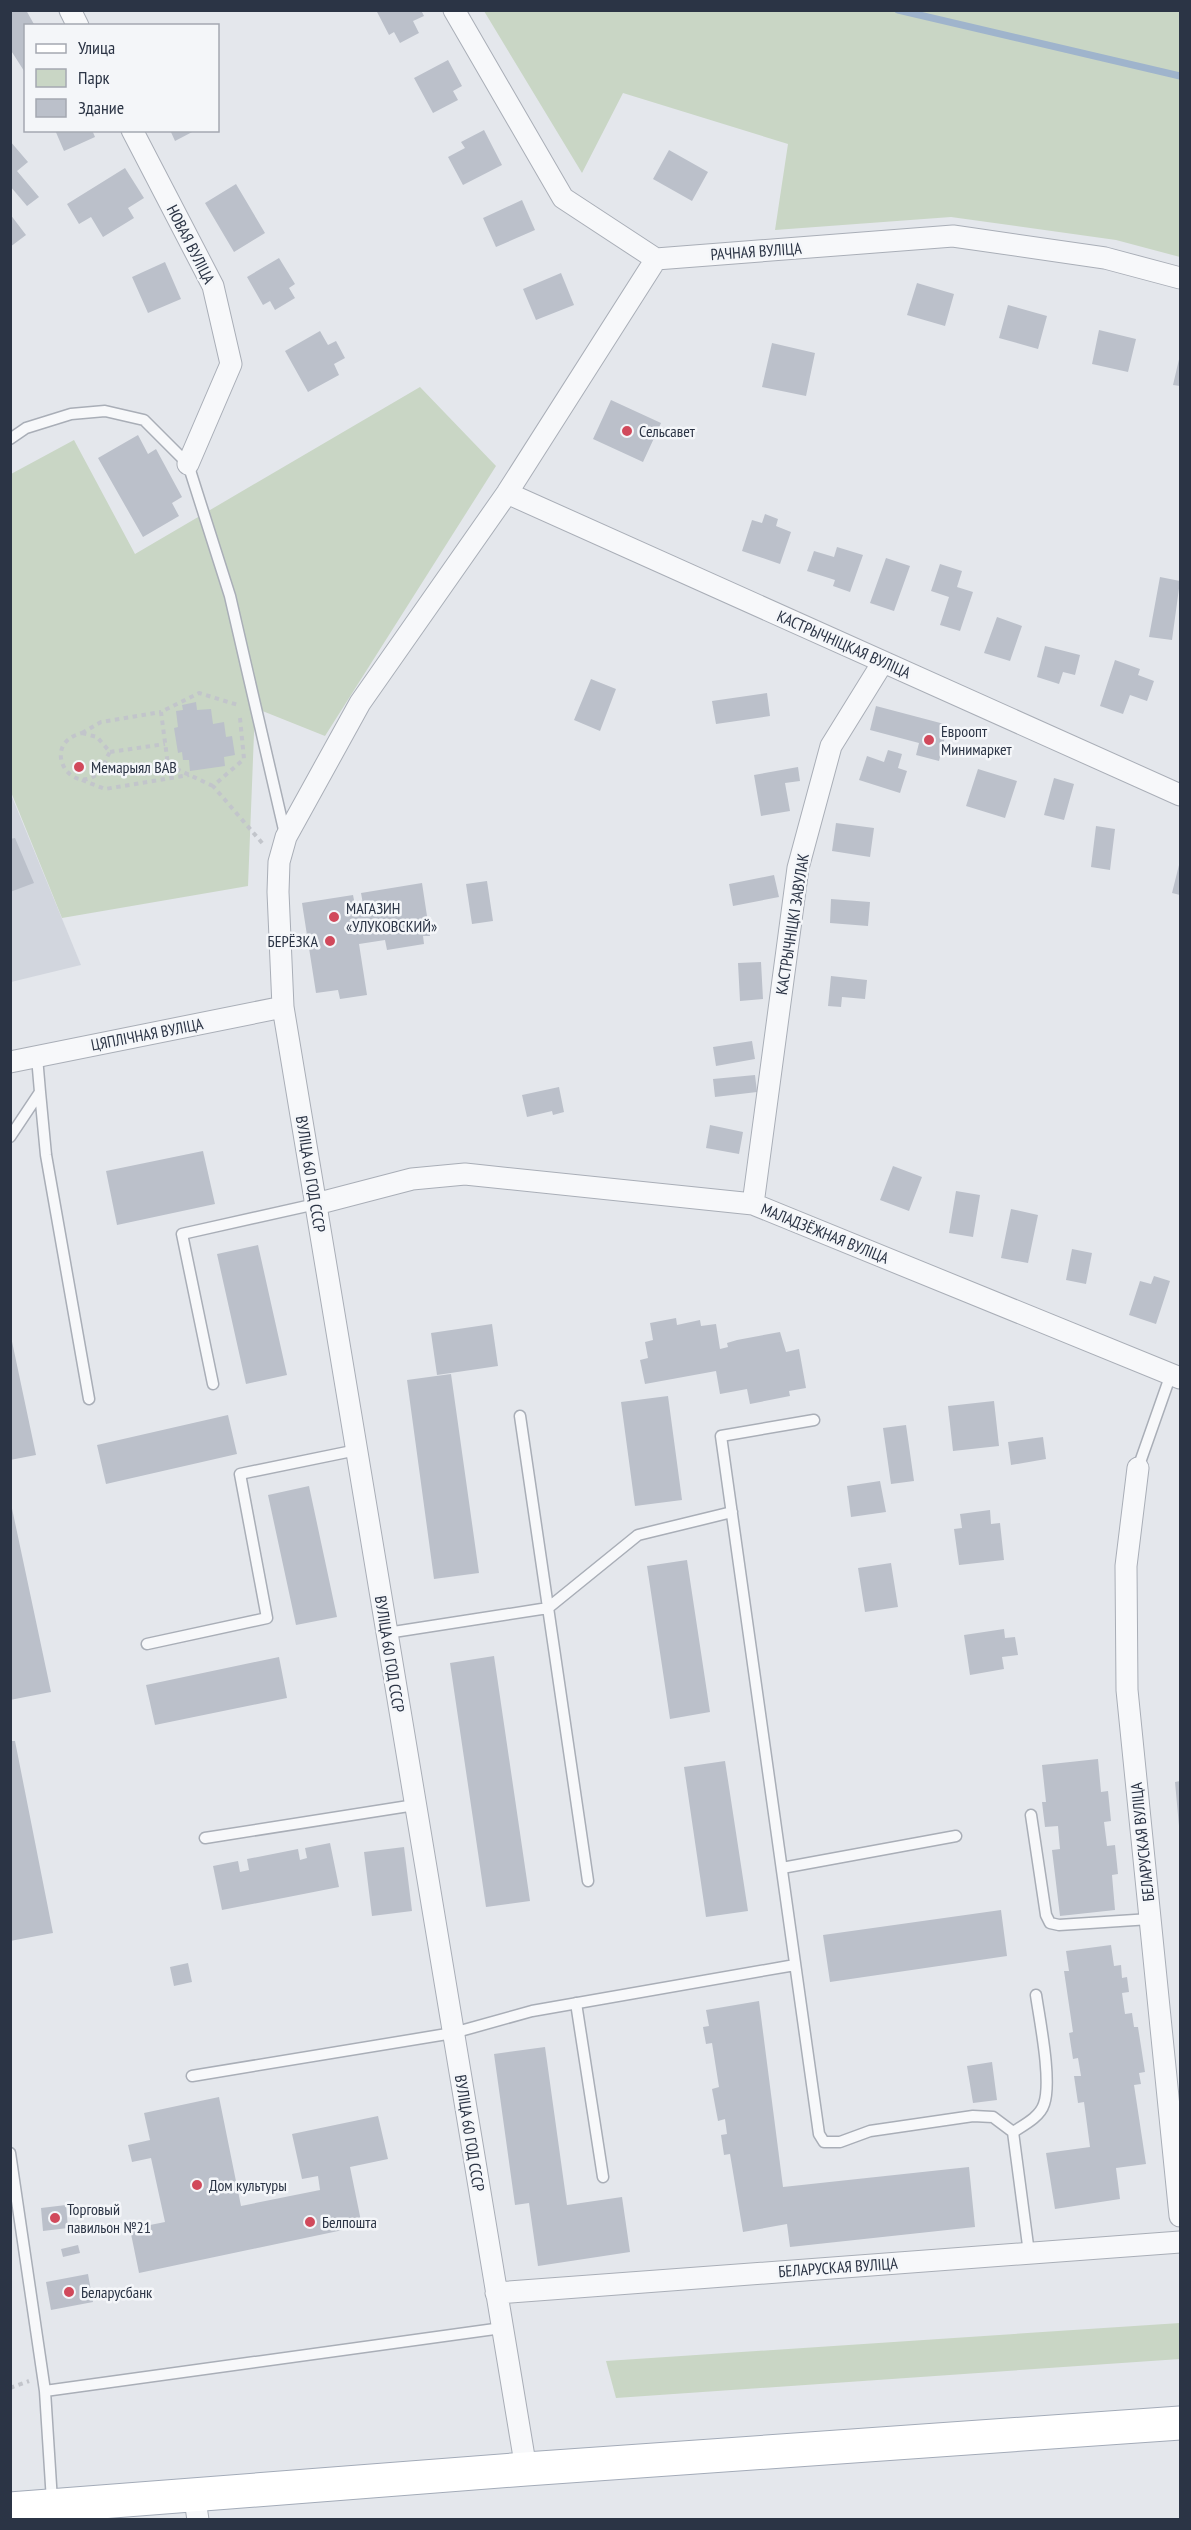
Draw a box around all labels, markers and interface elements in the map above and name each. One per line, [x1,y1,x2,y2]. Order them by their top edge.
legend [24,24,219,132]
text: Улица [78,36,115,59]
text: Парк [78,66,109,89]
text: Здание [78,96,124,119]
street label: НОВАЯ ВУЛІЦА [163,201,220,287]
street label: РАЧНАЯ ВУЛІЦА [710,238,803,264]
place label: Сельсавет [639,421,696,441]
marker: Сельсавет [620,424,634,438]
street label: КАСТРЫЧНІЦКАЯ ВУЛІЦА [774,606,914,683]
place label: Евроопт Минимаркет [941,721,1013,759]
marker: Евроопт Минимаркет [922,733,936,747]
place label: Мемарыял ВАВ [91,757,177,777]
marker: Мемарыял ВАВ [72,760,86,774]
street label: КАСТРЫЧНІЦКІ ЗАВУЛАК [771,852,813,996]
place label: МАГАЗИН «УЛУКОВСКИЙ» [346,898,437,936]
marker: МАГАЗИН «УЛУКОВСКИЙ» [327,910,341,924]
place label: БЕРЁЗКА [268,931,318,951]
marker: БЕРЁЗКА [323,934,337,948]
street label: ЦЯПЛІЧНАЯ ВУЛІЦА [89,1013,205,1055]
street label: ВУЛІЦА 60 ГОД СССР [292,1114,330,1234]
street label: МАЛАДЗЁЖНАЯ ВУЛІЦА [758,1198,892,1268]
street label: ВУЛІЦА 60 ГОД СССР [371,1594,409,1714]
street label: БЕЛАРУСКАЯ ВУЛІЦА [1126,1781,1158,1903]
street label: ВУЛІЦА 60 ГОД СССР [451,2073,489,2193]
place label: Дом культуры [209,2175,287,2195]
marker: Дом культуры [190,2178,204,2192]
place label: Торговый павильон №21 [67,2199,151,2237]
marker: Торговый павильон №21 [48,2211,62,2225]
place label: Белпошта [322,2212,377,2232]
marker: Белпошта [303,2215,317,2229]
street label: БЕЛАРУСКАЯ ВУЛІЦА [778,2253,899,2281]
place label: Беларусбанк [81,2282,153,2302]
marker: Беларусбанк [62,2285,76,2299]

